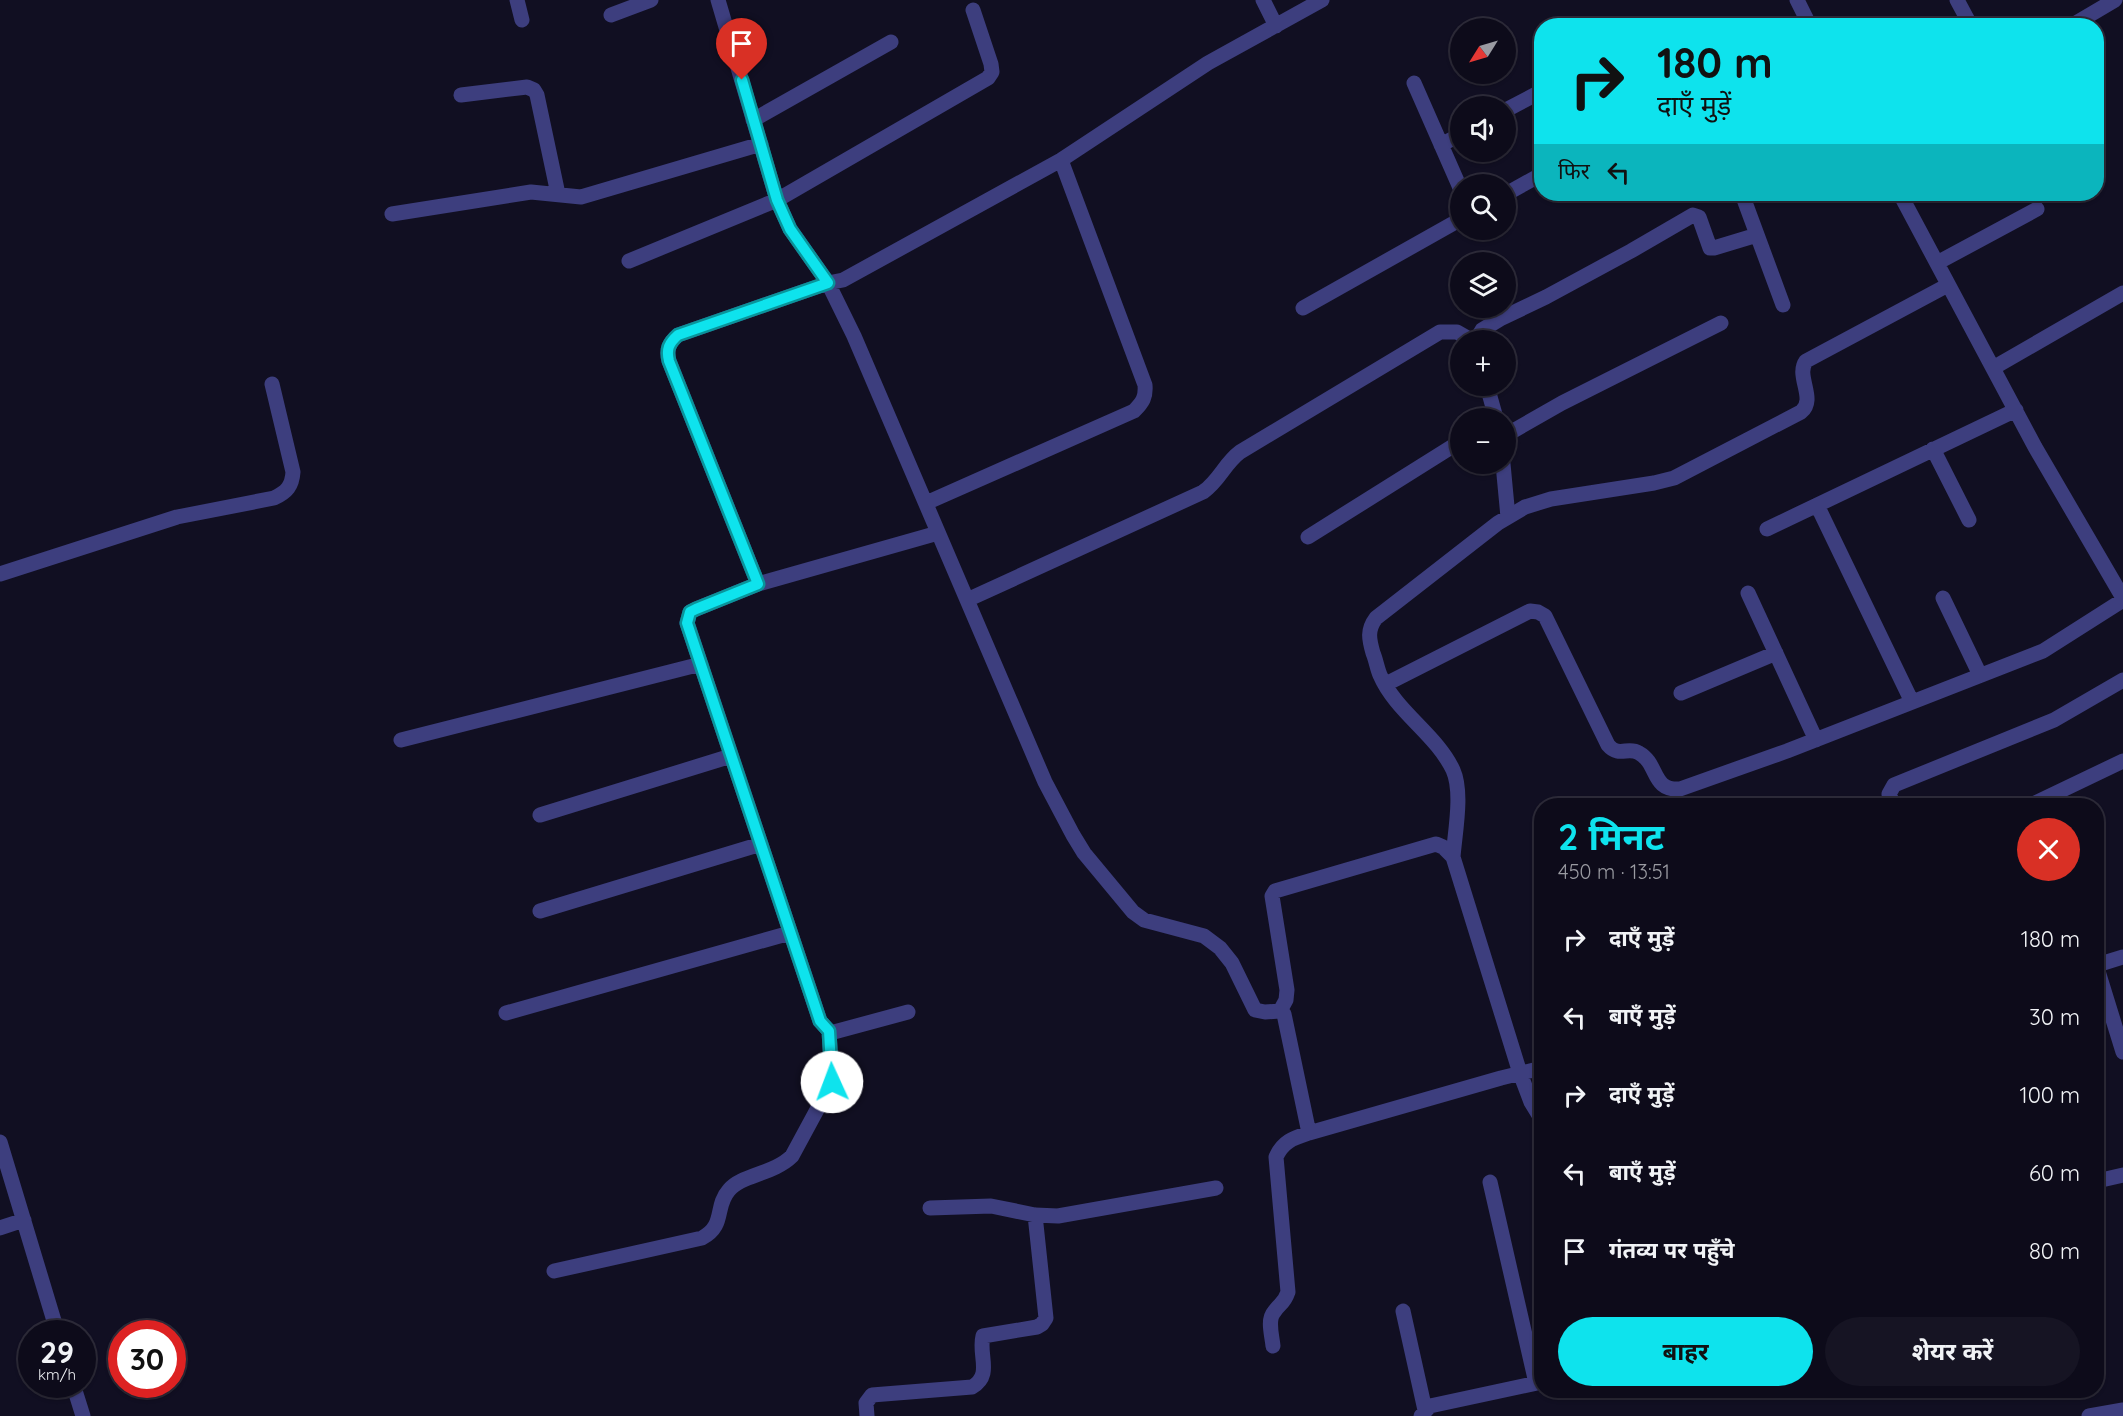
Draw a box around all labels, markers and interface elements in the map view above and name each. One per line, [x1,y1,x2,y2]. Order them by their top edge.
pin [716,18,767,80]
north arrow [1450,18,1516,84]
map controls [1450,18,1516,474]
icon: arrive [725,27,758,60]
text: 180 m [1657,36,1773,89]
icon: right [1558,42,1636,120]
text: दाएँ मुड़ें [1657,88,1731,122]
button: sound [1450,96,1516,162]
icon: left [1602,156,1635,189]
text: फिर [1558,157,1590,185]
button: search [1450,174,1516,240]
button: layers [1450,252,1516,318]
button: + [1450,330,1516,396]
button: − [1450,408,1516,474]
text: 2 मिनट [1558,814,1664,859]
button: close [2017,818,2080,881]
text: 450 m · 13:51 [1558,859,1670,884]
icon: right [1558,923,1591,956]
text: दाएँ मुड़ें [1609,924,1674,952]
text: 180 m [2021,925,2080,953]
icon: left [1558,1001,1591,1034]
text: बाएँ मुड़ें [1609,1002,1675,1030]
text: 30 m [2029,1003,2080,1031]
position arrow [800,1050,864,1114]
icon: right [1558,1079,1591,1112]
text: दाएँ मुड़ें [1609,1080,1674,1108]
text: 100 m [2020,1081,2080,1109]
icon: left [1558,1157,1591,1190]
text: बाएँ मुड़ें [1609,1158,1675,1186]
text: 60 m [2029,1159,2080,1187]
icon: arrive [1558,1235,1591,1268]
text: गंतव्य पर पहुँचे [1609,1236,1734,1264]
text: 80 m [2029,1237,2080,1265]
button: बाहर [1558,1317,1813,1386]
button: शेयर करें [1825,1317,2080,1386]
speed limit sign: 30 [108,1320,186,1398]
text: 29 [40,1333,74,1371]
text: km/h [38,1365,76,1384]

